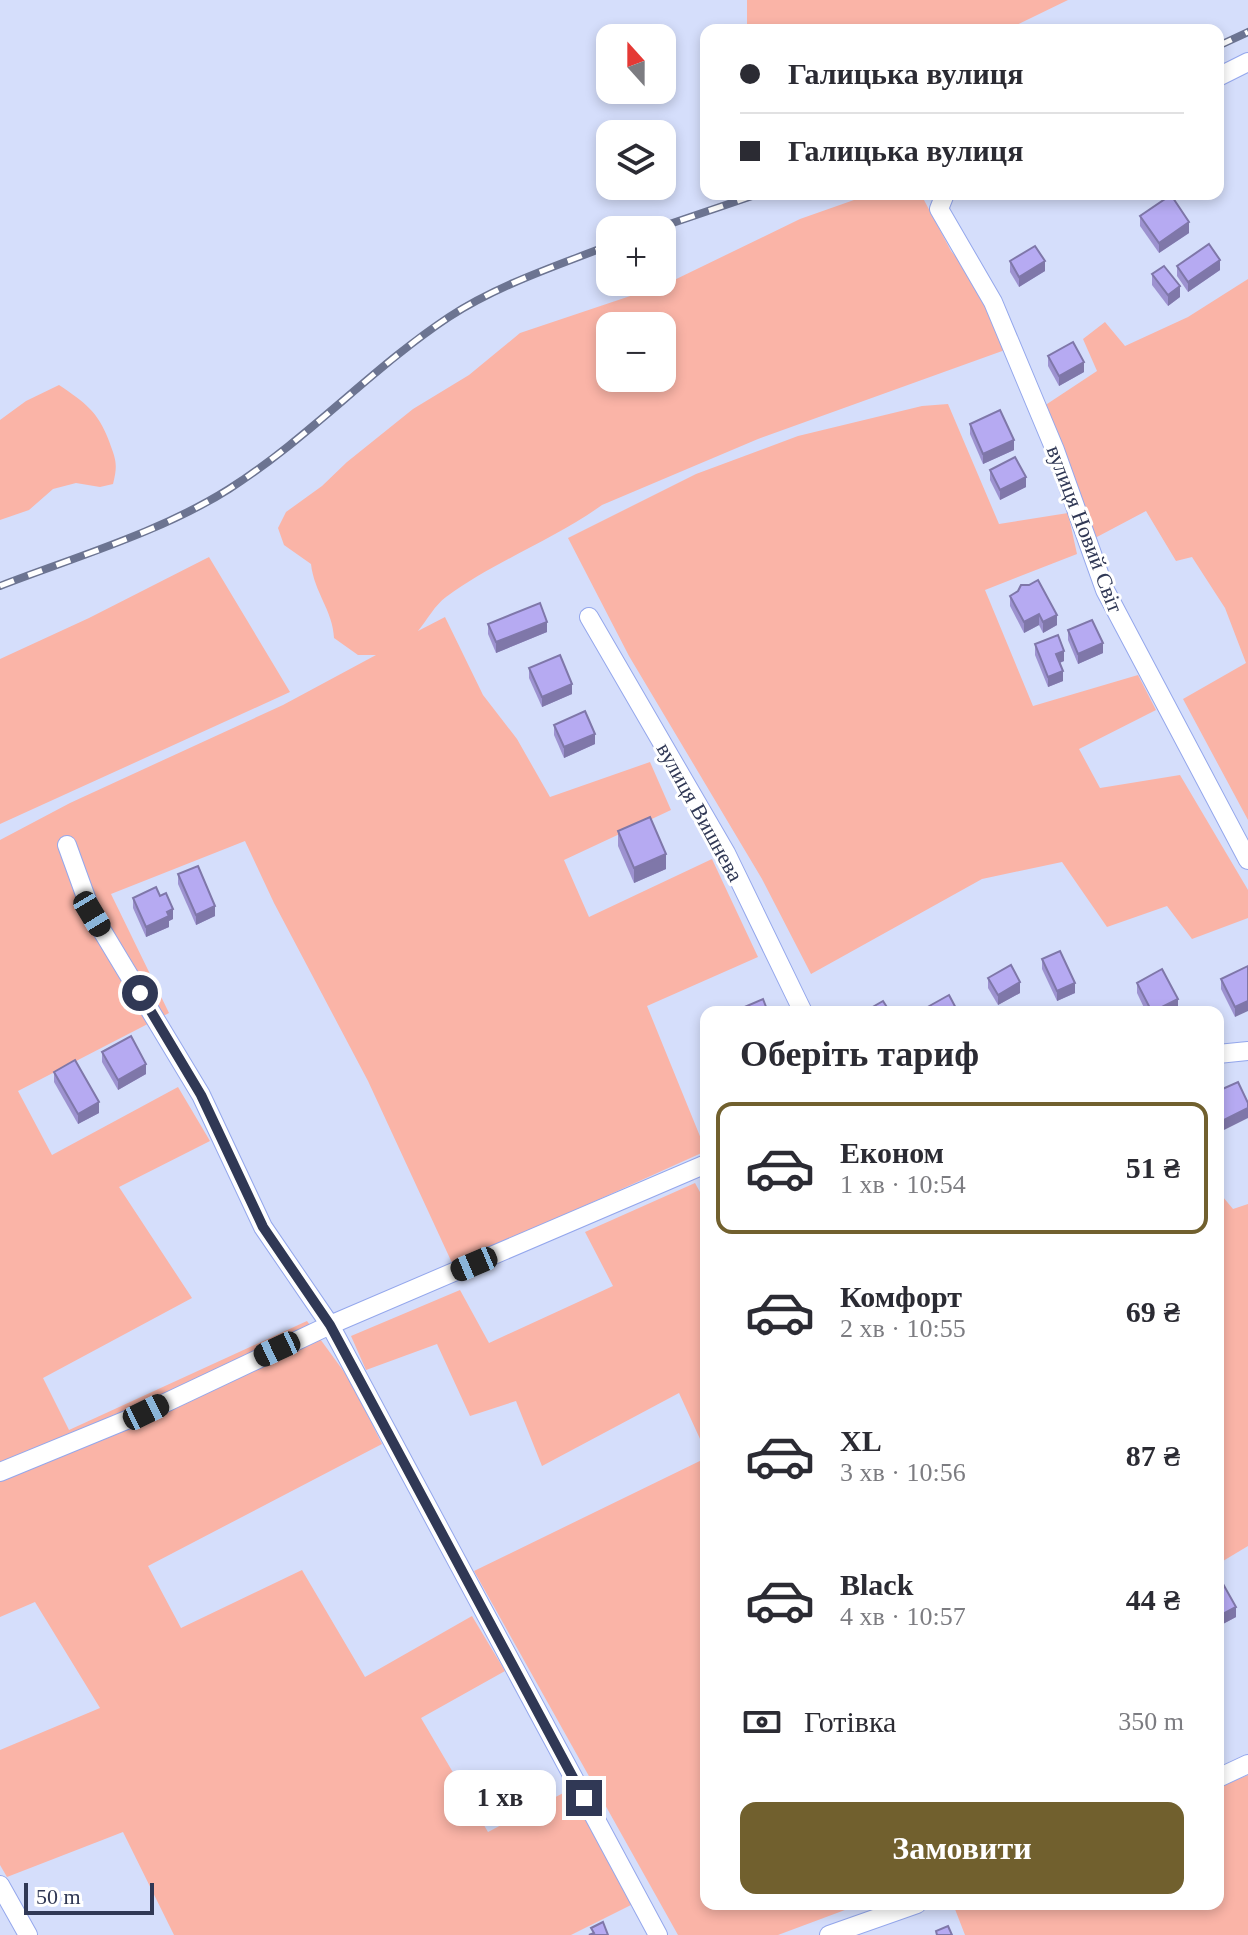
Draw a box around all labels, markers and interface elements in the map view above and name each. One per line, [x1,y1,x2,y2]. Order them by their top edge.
north arrow [596,24,676,104]
map controls [596,24,676,392]
text: Галицька вулиця [788,57,1023,90]
button: layers [596,120,676,200]
text: Галицька вулиця [788,134,1023,167]
button: + [596,216,676,296]
button: − [596,312,676,392]
street label: вулиця Новий Світ [1042,442,1129,616]
street label: вулиця Вишнева [652,738,749,886]
car [69,887,115,941]
route start [122,975,158,1011]
text: Оберіть тариф [740,1034,979,1074]
icon: car [744,1132,816,1204]
text: Економ [840,1136,944,1169]
text: 51 ₴ [1126,1151,1180,1184]
text: 1 хв · 10:54 [840,1170,966,1199]
car [447,1244,501,1284]
icon: car [744,1276,816,1348]
text: Комфорт [840,1280,962,1313]
text: 69 ₴ [1126,1295,1180,1328]
text: 2 хв · 10:55 [840,1314,966,1343]
car [250,1328,304,1370]
car [119,1391,173,1433]
icon: car [744,1420,816,1492]
text: XL [840,1424,882,1457]
text: 87 ₴ [1126,1439,1180,1472]
text: 3 хв · 10:56 [840,1458,966,1487]
icon: car [744,1564,816,1636]
text: Black [840,1568,913,1601]
text: 44 ₴ [1126,1583,1180,1616]
text: 4 хв · 10:57 [840,1602,966,1631]
icon: cash [740,1700,784,1744]
text: Готівка [804,1705,896,1738]
text: 350 m [1118,1707,1184,1736]
callout: 1 хв [444,1770,556,1826]
route end [566,1780,602,1816]
text: 1 хв [477,1783,523,1812]
button: Замовити [740,1802,1184,1894]
scale bar [24,1879,154,1915]
text: 50 m [36,1884,81,1909]

